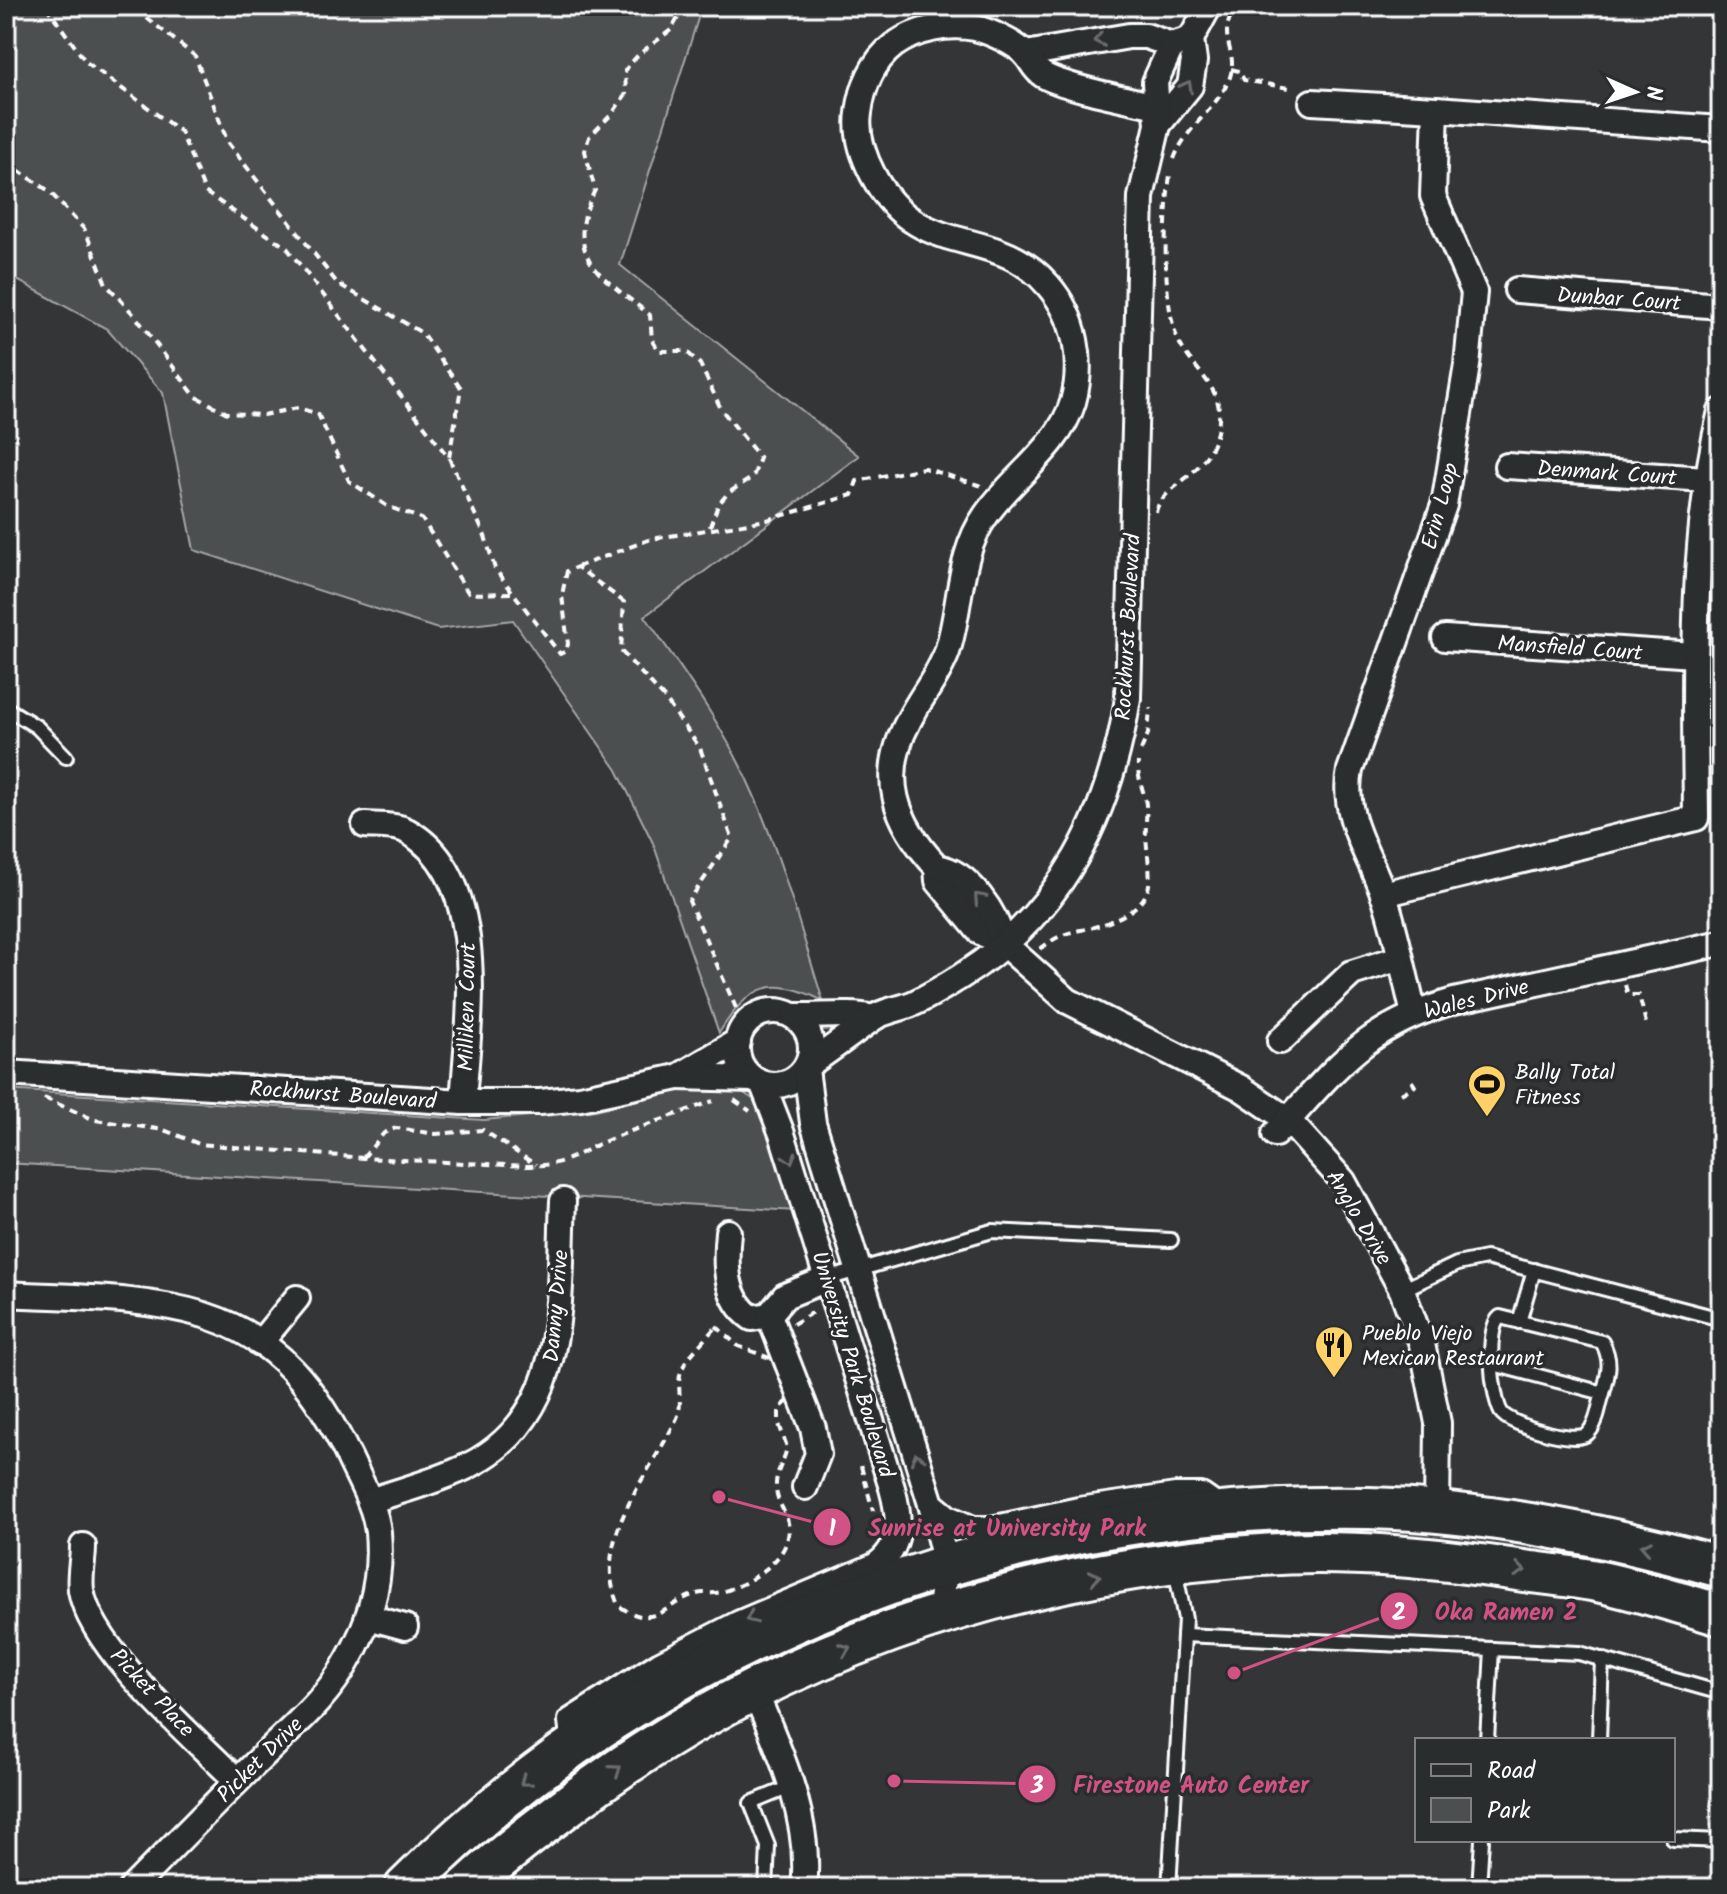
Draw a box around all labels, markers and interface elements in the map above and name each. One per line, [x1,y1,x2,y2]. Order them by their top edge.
one-way arrow [1092,31,1106,48]
north arrow [1595,52,1675,132]
one-way arrow [1178,80,1193,95]
text: N [1635,85,1670,101]
street label: Dunbar Court [1556,279,1682,322]
street label: Denmark Court [1536,452,1678,497]
street label: Erin Loop [1413,459,1470,554]
street label: Rockhurst Boulevard [1107,532,1152,721]
street label: Mansfield Court [1496,627,1644,672]
one-way arrow [974,892,988,907]
street label: Milliken Court [450,942,487,1072]
street label: Wales Drive [1421,970,1533,1030]
place label: Bally Total Fitness [1515,1056,1616,1116]
sports icon: Bally Total Fitness [1466,1063,1508,1118]
street label: Rockhurst Boulevard [248,1073,438,1121]
one-way arrow [781,1151,797,1164]
street label: Anglo Drive [1316,1164,1400,1273]
street label: University Park Boulevard [800,1247,903,1483]
street label: Danny Drive [535,1248,580,1364]
place label: Pueblo Viejo Mexican Restaurant [1362,1317,1544,1377]
restaurant icon: Pueblo Viejo Mexican Restaurant [1313,1324,1355,1379]
one-way arrow [910,1452,926,1465]
callout: Sunrise at University Park [812,1503,1161,1551]
text: 1 [828,1510,836,1549]
text: Sunrise at University Park [868,1510,1147,1549]
one-way arrow [1639,1539,1652,1556]
one-way arrow [1513,1561,1527,1578]
one-way arrow [1088,1569,1101,1586]
callout: Oka Ramen 2 [1379,1587,1593,1635]
text: 2 [1392,1594,1406,1633]
text: Oka Ramen 2 [1435,1594,1577,1633]
one-way arrow [744,1608,759,1624]
street label: Picket Place [100,1641,202,1747]
one-way arrow [838,1642,852,1659]
street label: Picket Drive [209,1709,312,1812]
legend [1415,1738,1675,1842]
text: Road [1487,1752,1536,1791]
callout: Firestone Auto Center [1017,1760,1325,1808]
one-way arrow [608,1765,622,1780]
text: 3 [1029,1767,1044,1806]
text: Firestone Auto Center [1073,1767,1310,1806]
one-way arrow [519,1771,534,1785]
text: Park [1487,1792,1531,1831]

